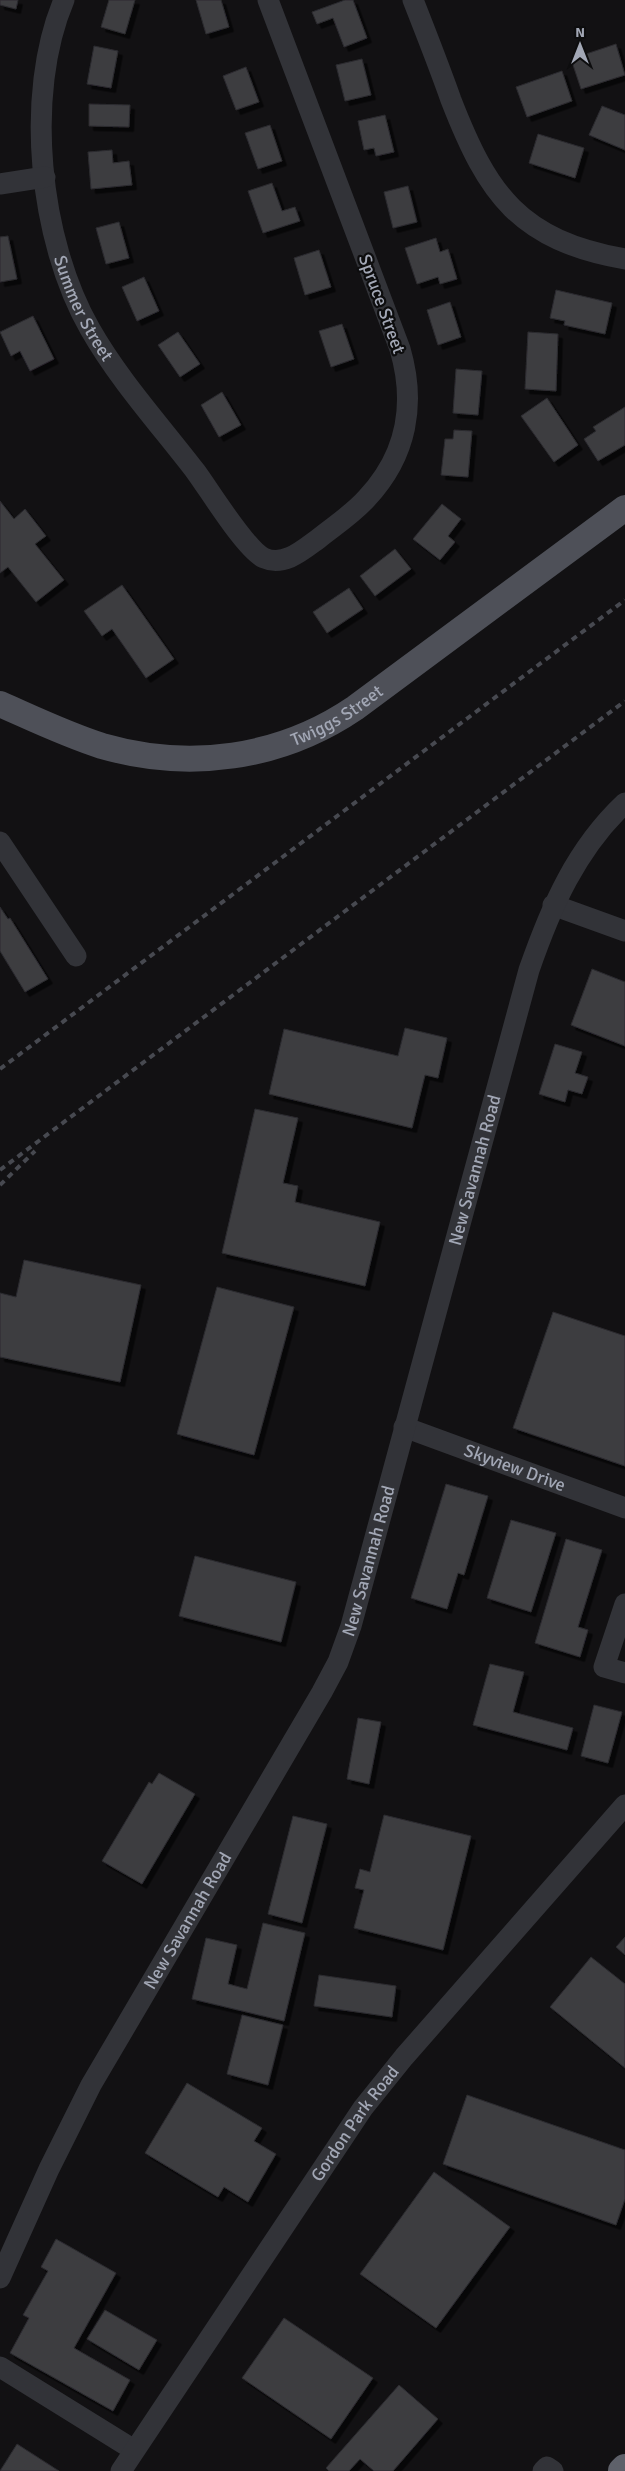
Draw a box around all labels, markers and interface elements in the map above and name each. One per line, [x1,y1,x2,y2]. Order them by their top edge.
north arrow [555,20,605,70]
text: N [575,24,585,41]
street label: Spruce Street [354,251,410,357]
street label: Summer Street [49,253,118,365]
street label: Twiggs Street [288,680,387,751]
street label: New Savannah Road [444,1092,506,1248]
street label: Skyview Drive [461,1439,569,1496]
street label: New Savannah Road [337,1483,400,1639]
street label: New Savannah Road [139,1848,236,1993]
street label: Gordon Park Road [306,2061,404,2186]

